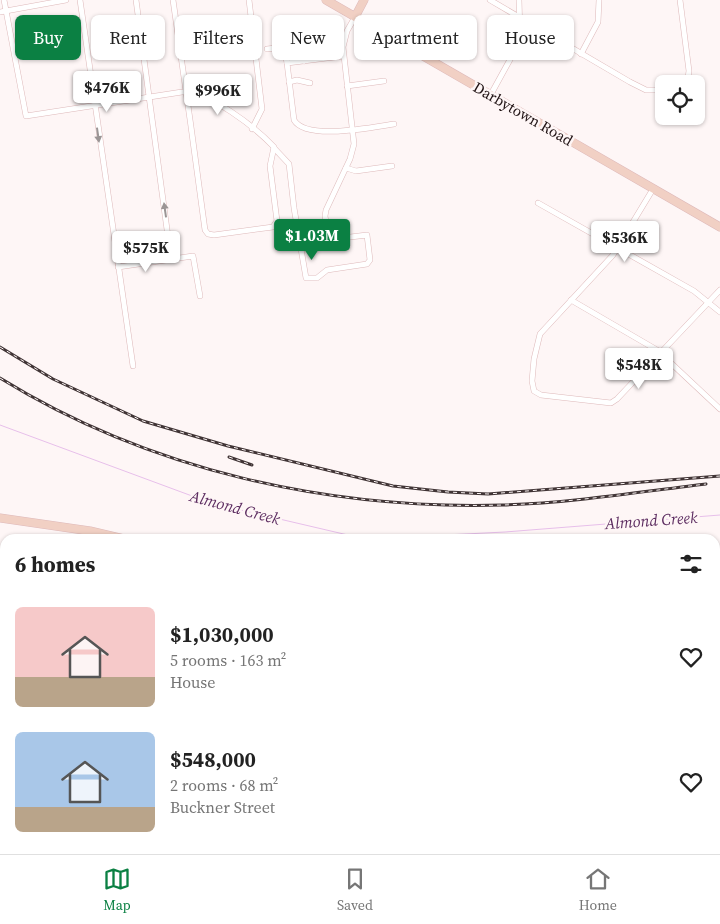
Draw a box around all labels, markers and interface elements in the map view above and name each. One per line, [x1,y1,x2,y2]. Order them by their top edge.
chip: Buy [15,15,81,60]
chip: Rent [91,15,165,60]
chip: Filters [175,15,262,60]
chip: New [272,15,344,60]
chip: Apartment [354,15,477,60]
chip: House [487,15,574,60]
pin: $476K [72,70,142,113]
pin: $996K [183,74,253,116]
map controls [655,75,705,125]
button: locate [655,75,705,125]
text: $476K [84,76,130,98]
street label: Darbytown Road [470,77,577,151]
text: $996K [195,79,241,101]
one-way arrow [95,127,103,143]
one-way arrow [160,202,168,218]
pin: $1.03M [271,218,353,261]
pin: $536K [590,220,660,263]
text: $1.03M [285,224,339,246]
text: $536K [602,226,648,248]
pin: $575K [111,230,181,273]
text: $575K [123,236,169,258]
pin: $548K [604,348,674,390]
text: $548K [616,353,662,375]
water label: Almond Creek [186,484,283,530]
water label: Almond Creek [603,506,698,534]
text: 6 homes [15,550,95,579]
icon: filters [677,550,705,578]
text: $1,030,000 [170,620,274,649]
icon: home [55,627,115,687]
icon: heart [677,643,705,671]
text: 5 rooms · 163 m² [170,649,286,671]
text: House [170,671,215,693]
text: $548,000 [170,745,256,774]
icon: home [55,752,115,812]
icon: heart [677,768,705,796]
text: 2 rooms · 68 m² [170,774,278,796]
text: Buckner Street [170,796,275,818]
tab: Map [103,865,131,915]
tab: Saved [337,865,373,915]
tab: Home [579,865,617,915]

